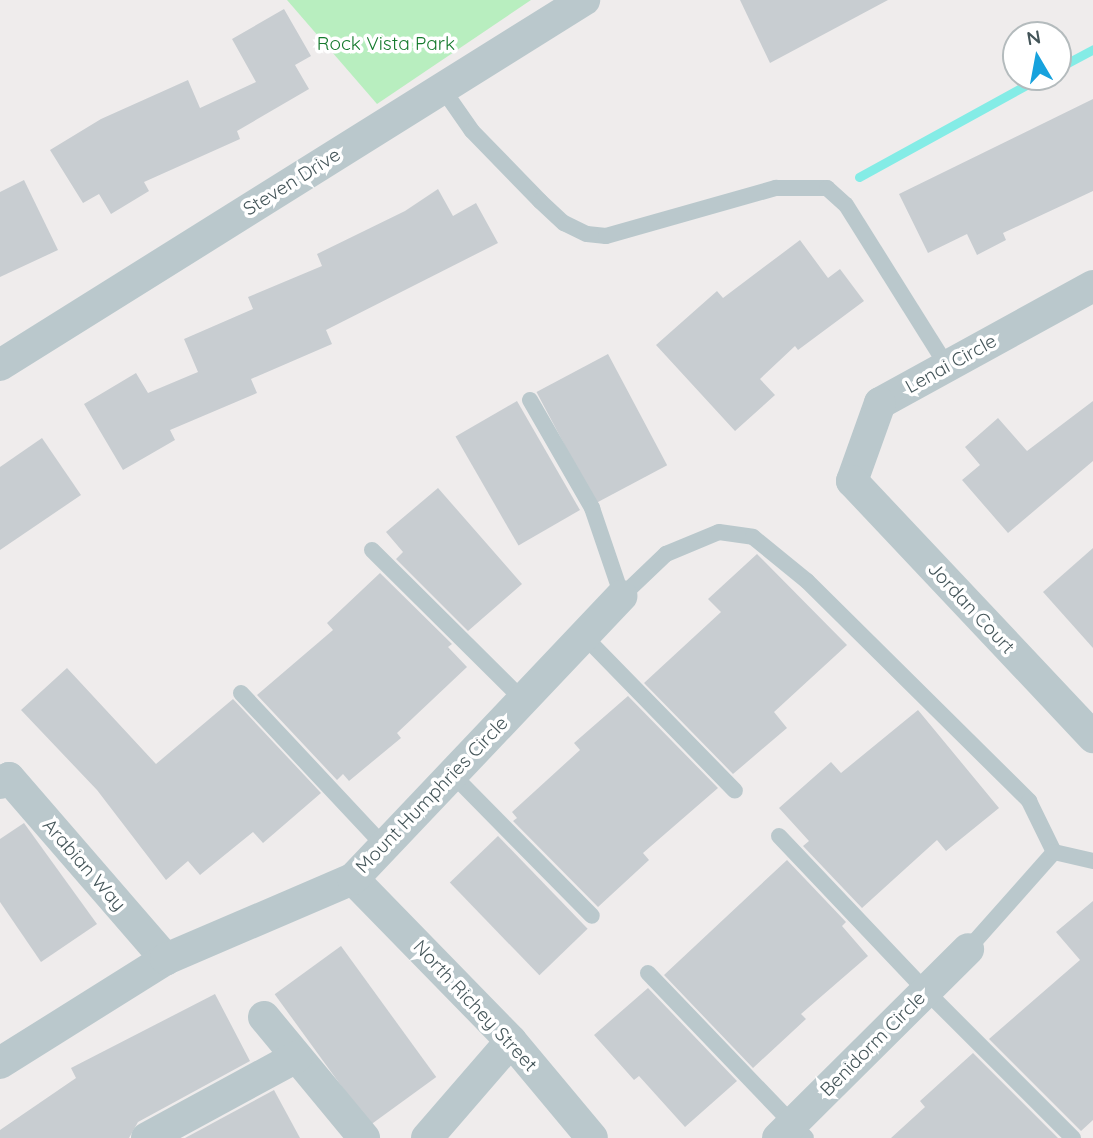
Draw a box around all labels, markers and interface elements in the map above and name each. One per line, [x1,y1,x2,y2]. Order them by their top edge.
north arrow [1002,21,1072,91]
text: N [1025,24,1043,50]
park label: Rock Vista Park [317,33,455,55]
street label: Steven Drive [239,143,345,221]
street label: Lenai Circle [901,330,1001,398]
street label: Jordan Court [923,557,1019,659]
street label: Mount Humphries Circle [351,712,513,878]
street label: Arabian Way [38,814,130,916]
street label: North Richey Street [408,936,542,1076]
street label: Benidorm Circle [816,987,930,1101]

